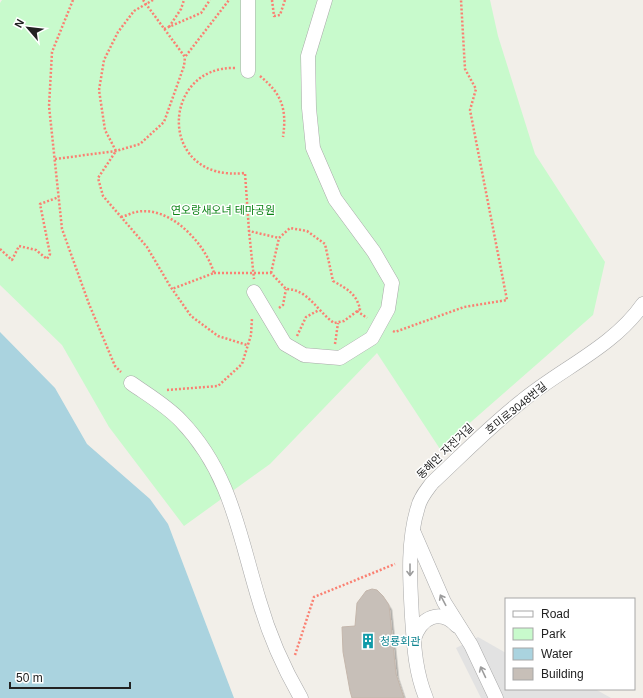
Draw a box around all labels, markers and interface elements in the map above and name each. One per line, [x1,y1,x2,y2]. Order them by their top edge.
north arrow [8,8,48,48]
text: N [12,17,26,30]
park label: 연오랑새오녀 테마공원 [171,204,275,216]
street label: 호미로3048번길 [483,380,549,436]
street label: 동해안 자전거길 [414,421,476,481]
one-way arrow [406,563,414,576]
one-way arrow [439,594,447,606]
legend [505,598,635,690]
text: Road [541,607,570,621]
text: Park [541,627,567,641]
building icon: 청룡회관 [359,632,377,650]
place label: 청룡회관 [380,635,420,647]
text: Water [541,647,573,661]
scale bar [10,664,130,690]
one-way arrow [479,666,487,678]
text: Building [541,667,584,681]
text: 50 m [16,671,43,685]

